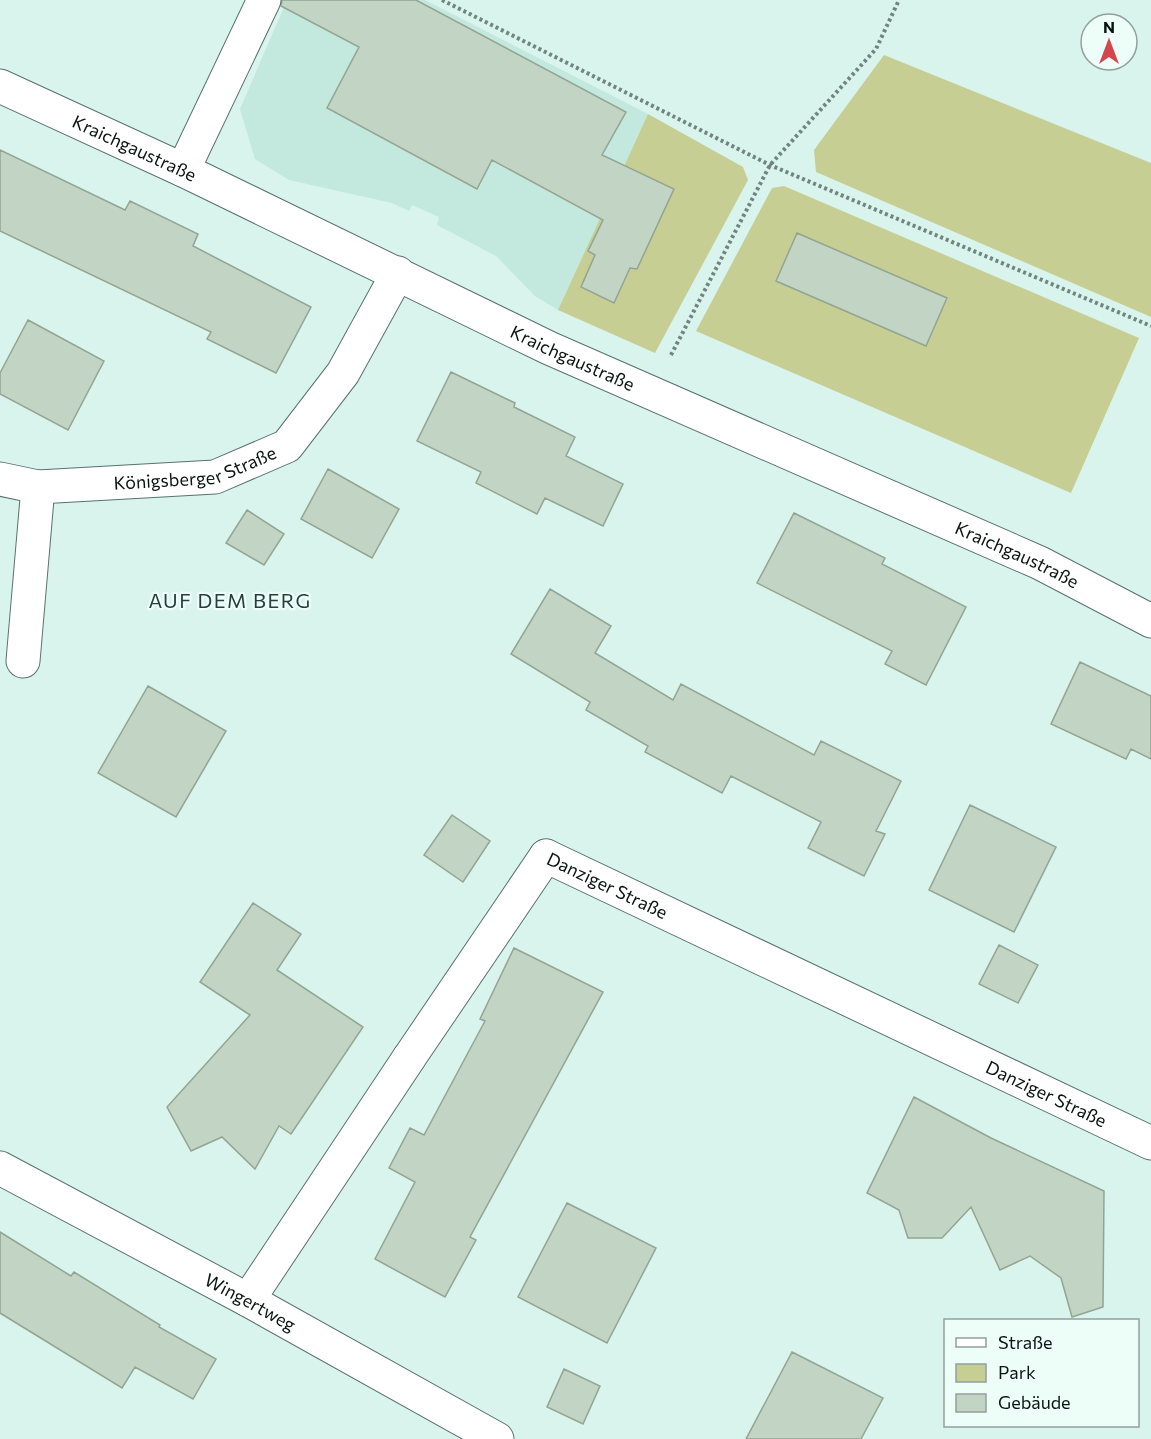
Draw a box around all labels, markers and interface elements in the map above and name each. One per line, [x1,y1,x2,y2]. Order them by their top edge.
north arrow [1079,12,1139,72]
text: N [1103,17,1115,36]
street label: Kraichgaustraße [69,110,200,186]
street label: Kraichgaustraße [507,320,638,395]
street label: Königsberger Straße [113,441,279,494]
street label: Kraichgaustraße [952,516,1083,592]
district label: AUF DEM BERG [148,588,312,612]
street label: Danziger Straße [544,847,671,923]
street label: Danziger Straße [983,1055,1110,1131]
street label: Wingertweg [201,1268,300,1336]
legend [944,1319,1139,1427]
text: Straße [998,1331,1053,1353]
text: Park [998,1361,1036,1383]
text: Gebäude [998,1391,1071,1413]

